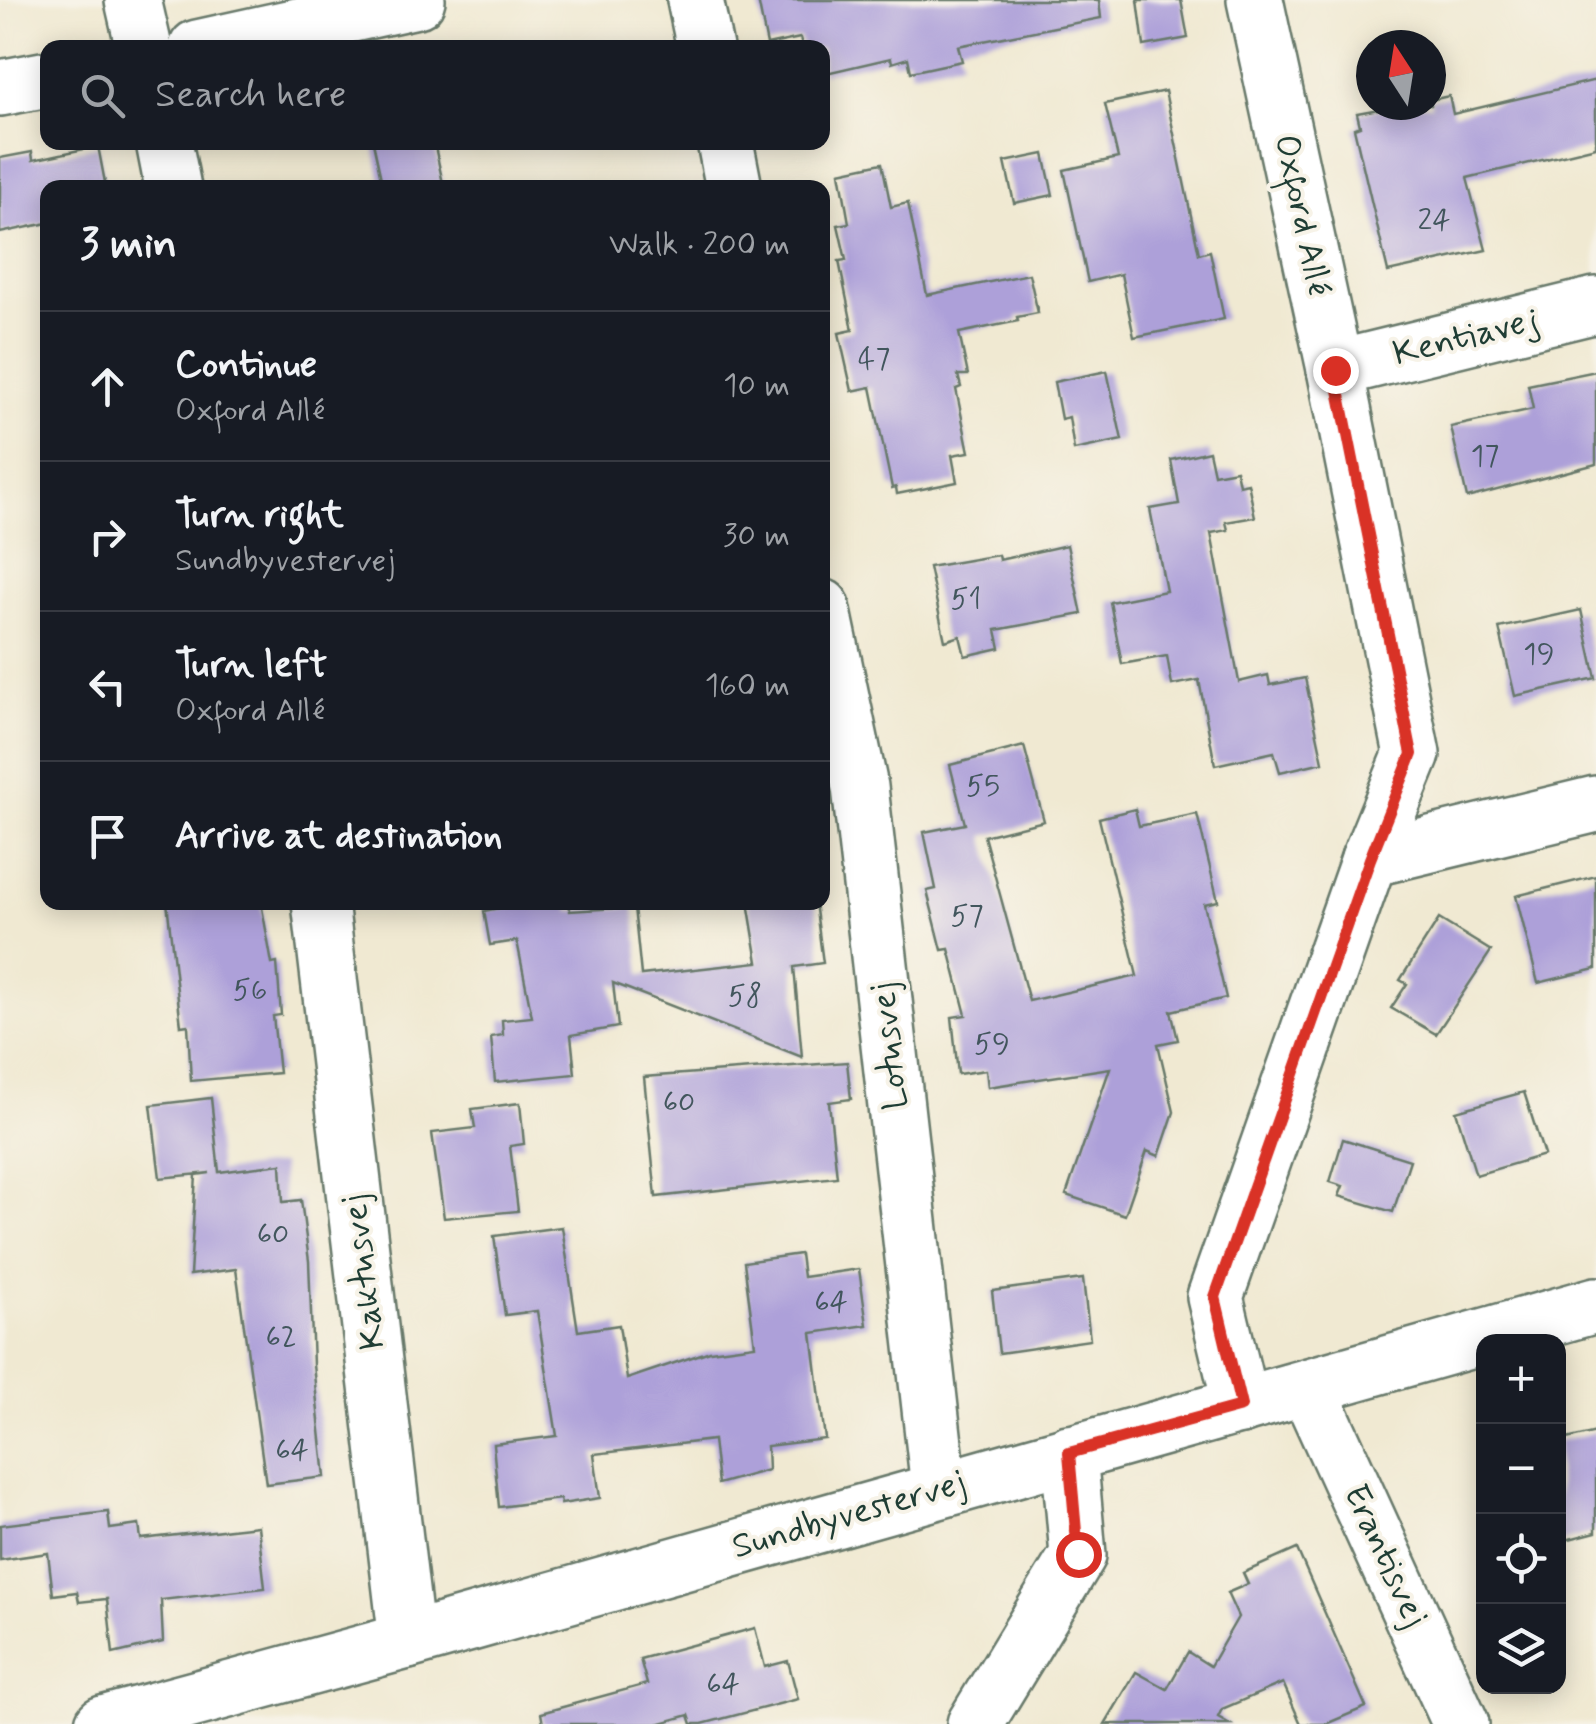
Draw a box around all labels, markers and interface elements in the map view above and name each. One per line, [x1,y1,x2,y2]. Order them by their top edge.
north arrow [1356,30,1446,120]
search box [40,40,830,150]
icon: search [75,68,130,123]
text: Search here [155,71,346,120]
street label: Oxford Allé [1260,130,1342,301]
house number: 24 [1418,201,1450,240]
text: 3 min [80,218,177,273]
text: Walk · 200 m [609,224,790,266]
street label: Kentiavej [1388,297,1544,377]
house number: 47 [858,340,890,379]
text: Continue [175,341,317,390]
route end [1313,348,1359,394]
icon: ahead [80,359,135,414]
text: 10 m [723,365,790,407]
text: Oxford Allé [175,390,325,432]
house number: 17 [1471,437,1499,476]
text: Turn right [175,491,344,540]
icon: right [80,509,135,564]
text: 30 m [723,515,790,557]
text: Sundbyvestervej [175,540,395,582]
house number: 51 [951,580,981,619]
house number: 19 [1523,635,1555,674]
text: Turn left [175,641,327,690]
icon: left [80,659,135,714]
text: 160 m [705,665,790,707]
text: Oxford Allé [175,690,325,732]
house number: 55 [966,767,1000,806]
icon: arrive [80,809,135,864]
text: Arrive at destination [175,812,502,861]
house number: 57 [950,897,984,936]
house number: 56 [233,971,267,1010]
house number: 58 [728,977,762,1016]
street label: Lotusvej [860,980,920,1112]
house number: 59 [974,1025,1010,1064]
house number: 60 [663,1083,695,1122]
street label: Kaktusvej [332,1192,396,1352]
house number: 60 [257,1215,289,1254]
house number: 64 [814,1283,848,1322]
house number: 62 [265,1318,297,1357]
map controls [1476,1334,1566,1694]
button: + [1476,1334,1566,1424]
button: − [1476,1424,1566,1514]
house number: 64 [275,1431,309,1470]
street label: Sundbyvestervej [727,1460,971,1570]
street label: Erantisvej [1332,1477,1438,1635]
button: locate [1476,1514,1566,1604]
route start [1056,1532,1102,1578]
button: layers [1476,1604,1566,1694]
house number: 64 [706,1665,740,1704]

